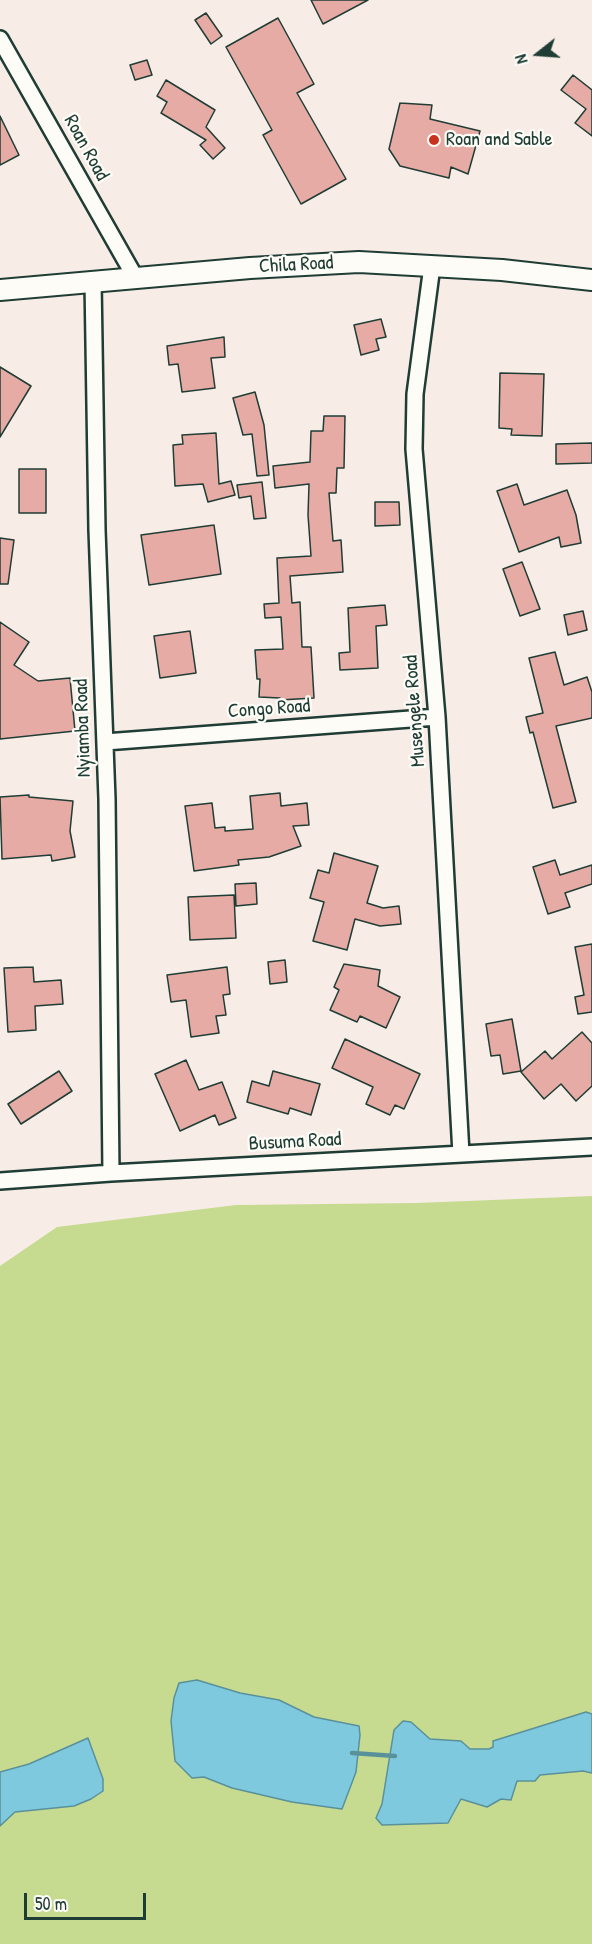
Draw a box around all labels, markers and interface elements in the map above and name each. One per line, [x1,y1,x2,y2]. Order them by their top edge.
north arrow [508,24,568,84]
text: N [509,52,533,67]
street label: Roan Road [58,111,114,185]
place label: Roan and Sable [446,128,552,152]
marker: Roan and Sable [427,133,441,147]
street label: Chila Road [258,251,334,279]
street label: Musengele Road [399,654,431,768]
street label: Nyiamba Road [69,678,97,778]
street label: Congo Road [227,694,311,724]
street label: Busuma Road [248,1128,342,1156]
scale bar [27,1881,148,1919]
text: 50 m [35,1891,67,1916]

